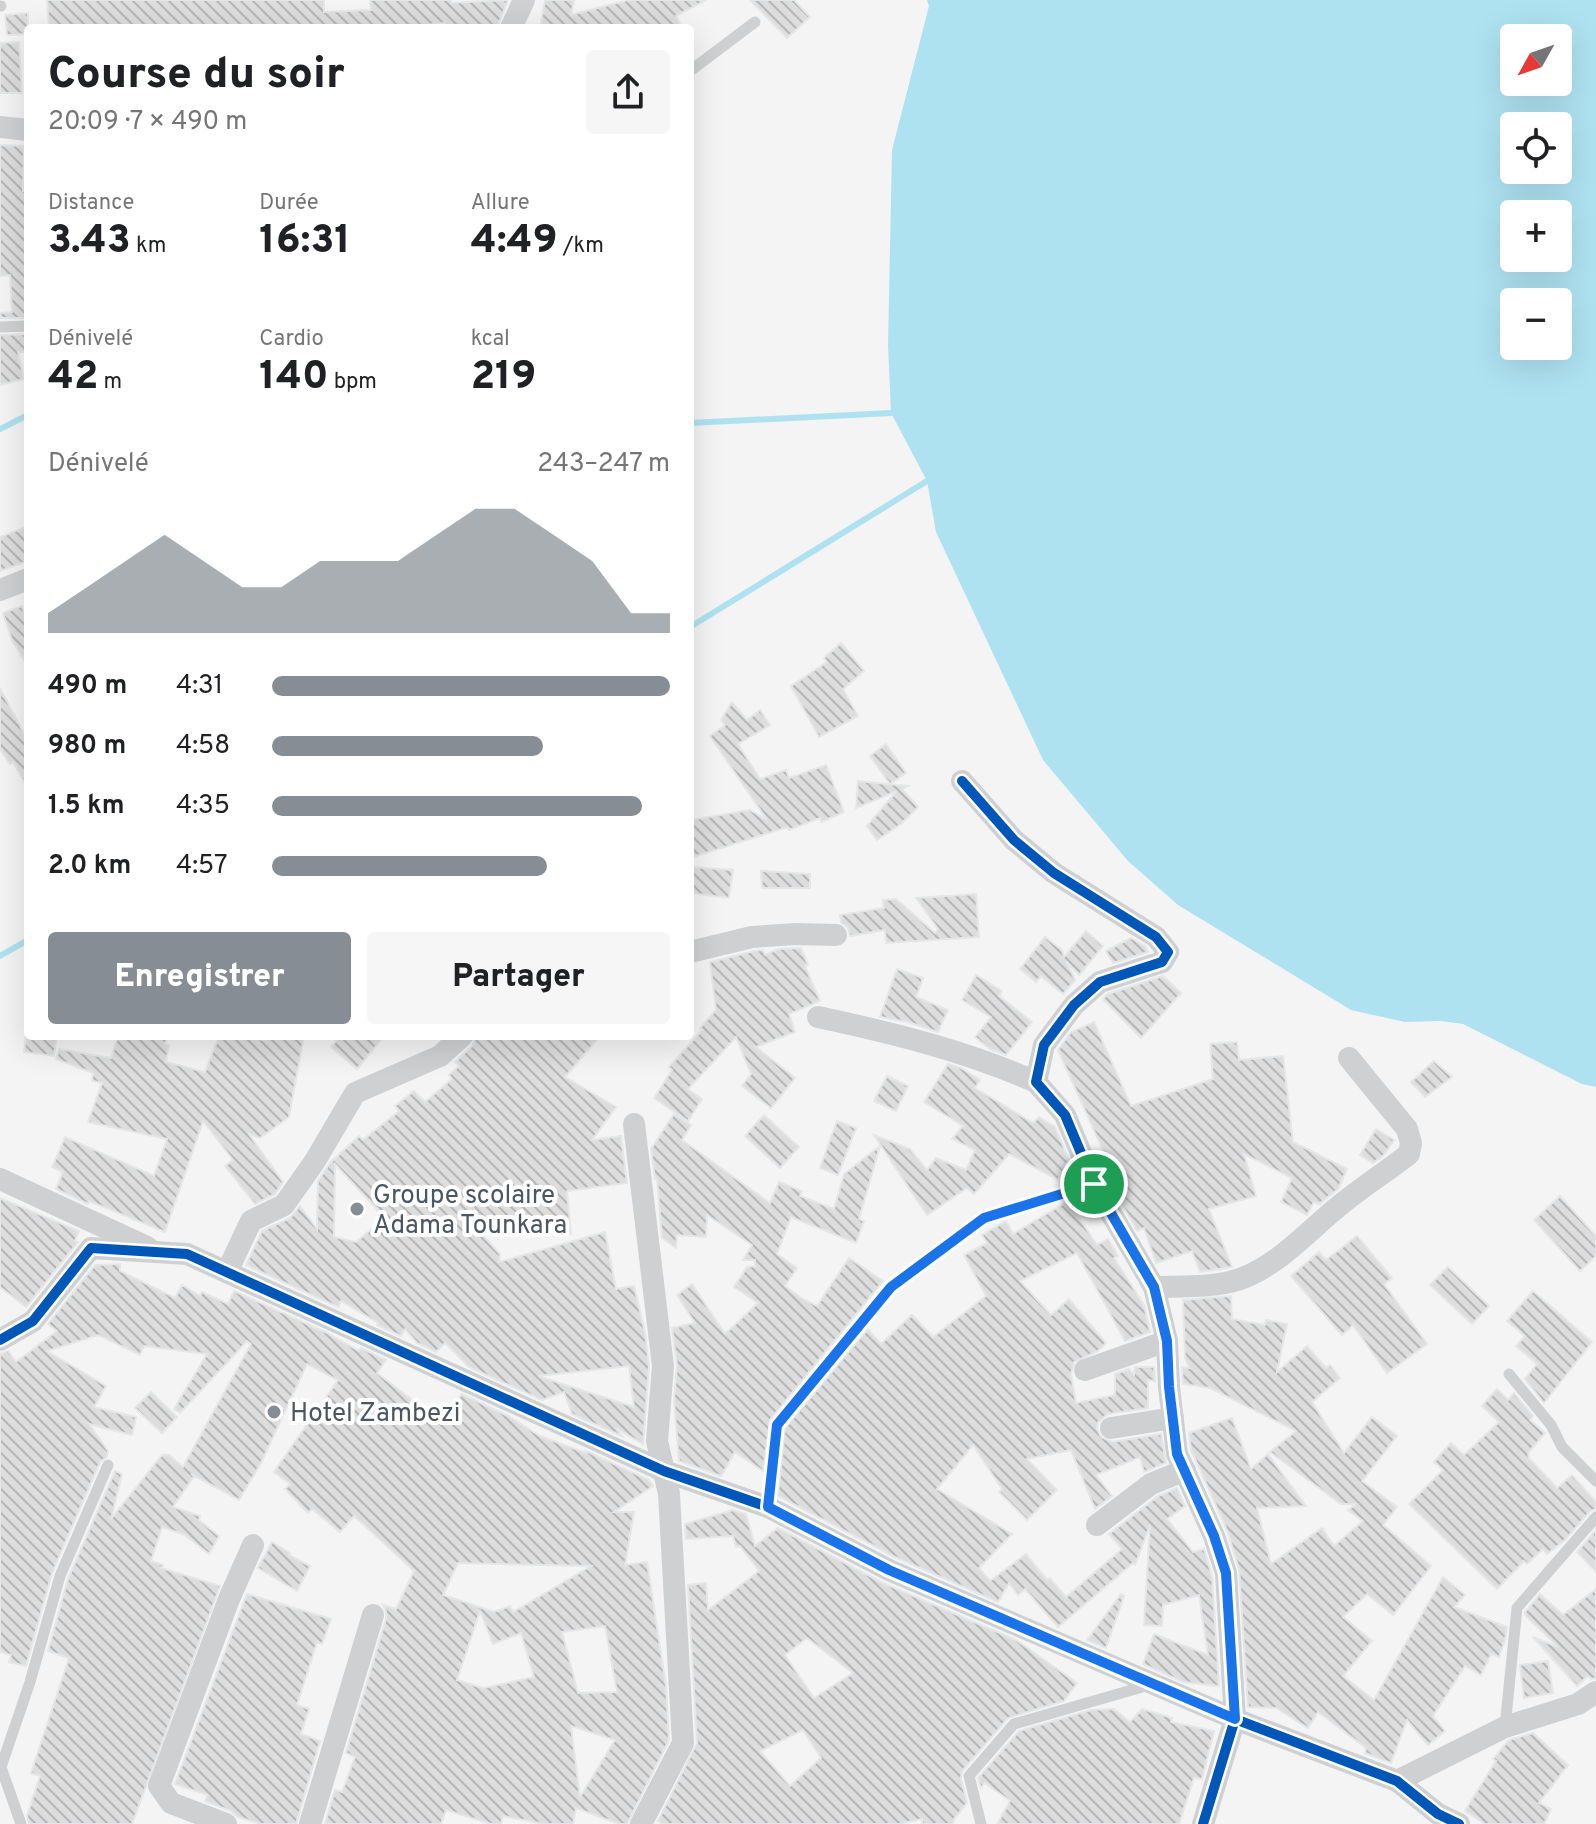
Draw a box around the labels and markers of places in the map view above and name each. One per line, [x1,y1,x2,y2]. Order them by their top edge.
pin [1060,1150,1128,1218]
place label: Groupe scolaire Adama Tounkara [373,1180,567,1243]
marker: Groupe scolaire Adama Tounkara [348,1200,366,1218]
place label: Hotel Zambezi [290,1398,460,1431]
marker: Hotel Zambezi [265,1403,283,1421]

